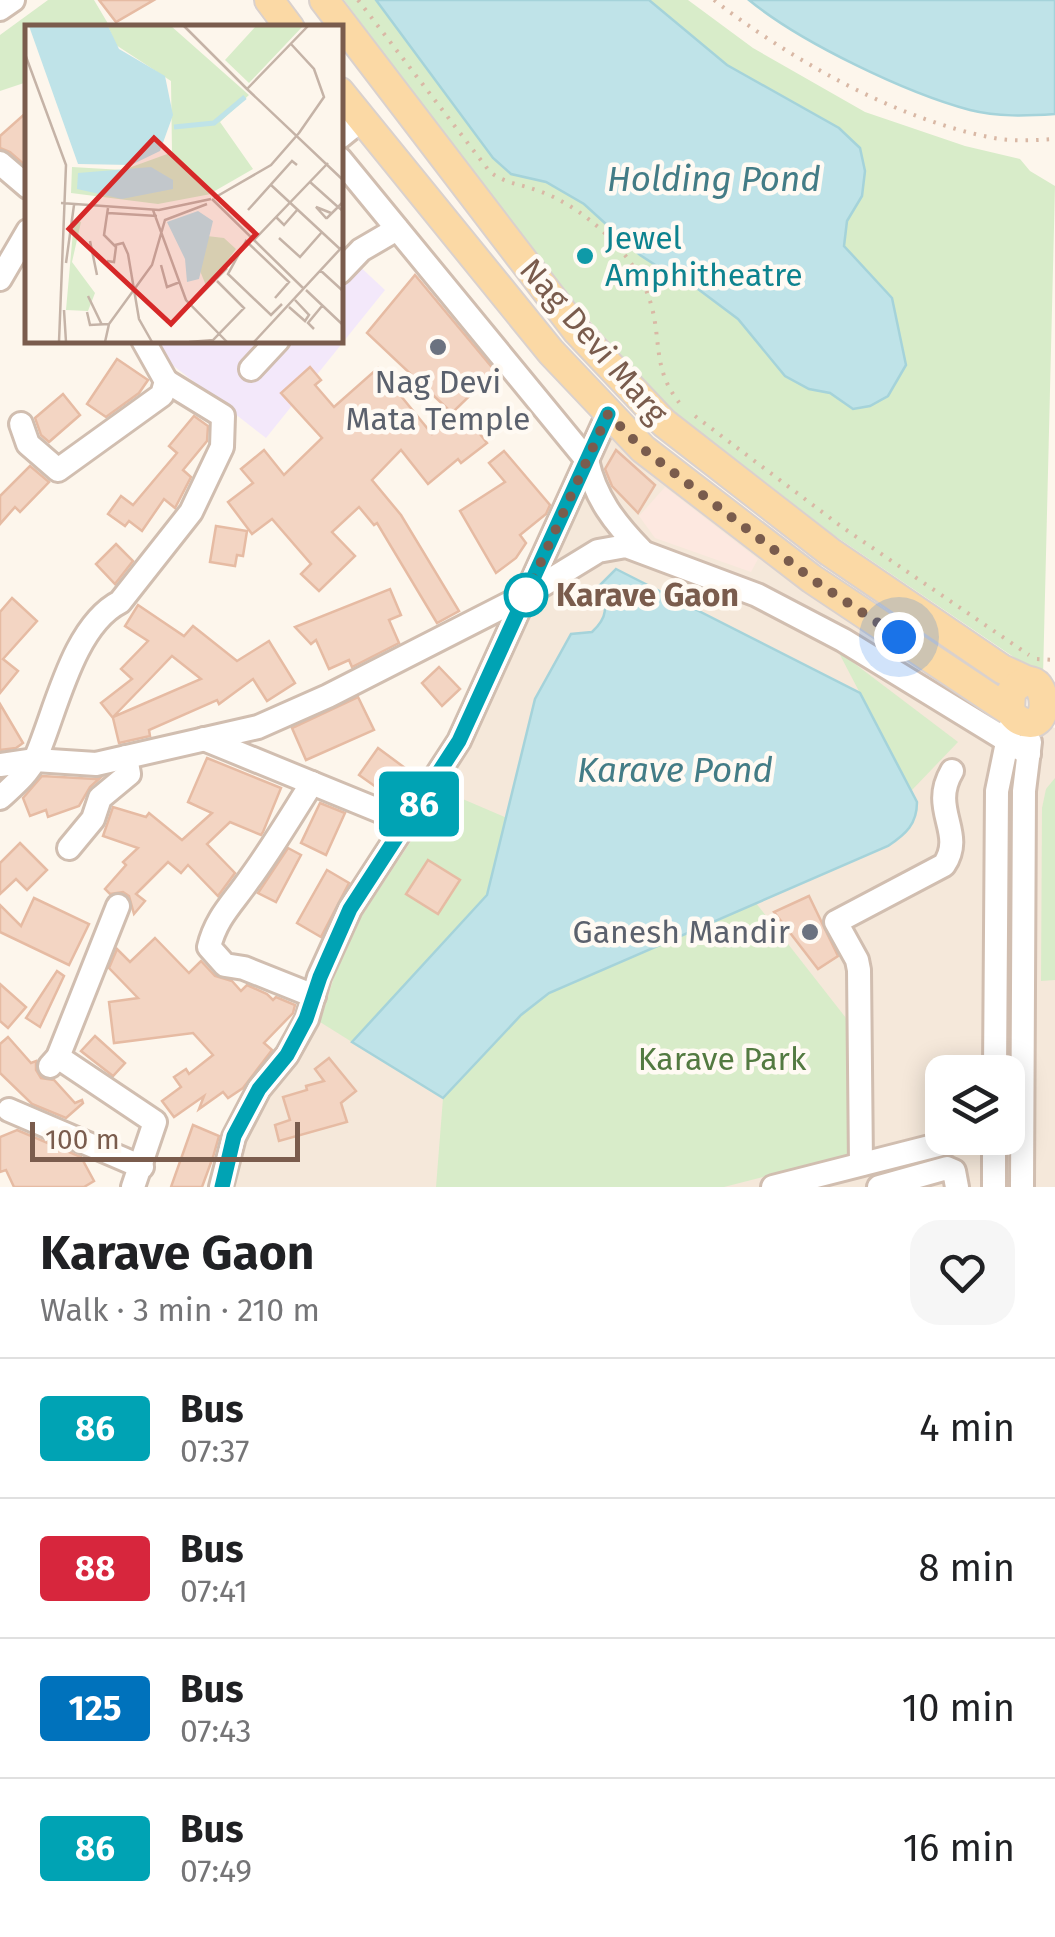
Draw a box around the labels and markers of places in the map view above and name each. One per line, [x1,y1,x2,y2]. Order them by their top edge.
place label: Jewel Amphitheatre [605,219,803,294]
marker: Jewel Amphitheatre [574,245,596,267]
marker: Nag Devi Mata Temple [427,336,449,358]
place label: Nag Devi Mata Temple [346,363,530,438]
marker: Karave Gaon [505,574,547,616]
place label: Karave Gaon [556,576,739,614]
place label: Ganesh Mandir [572,913,791,951]
marker: Ganesh Mandir [799,921,821,943]

